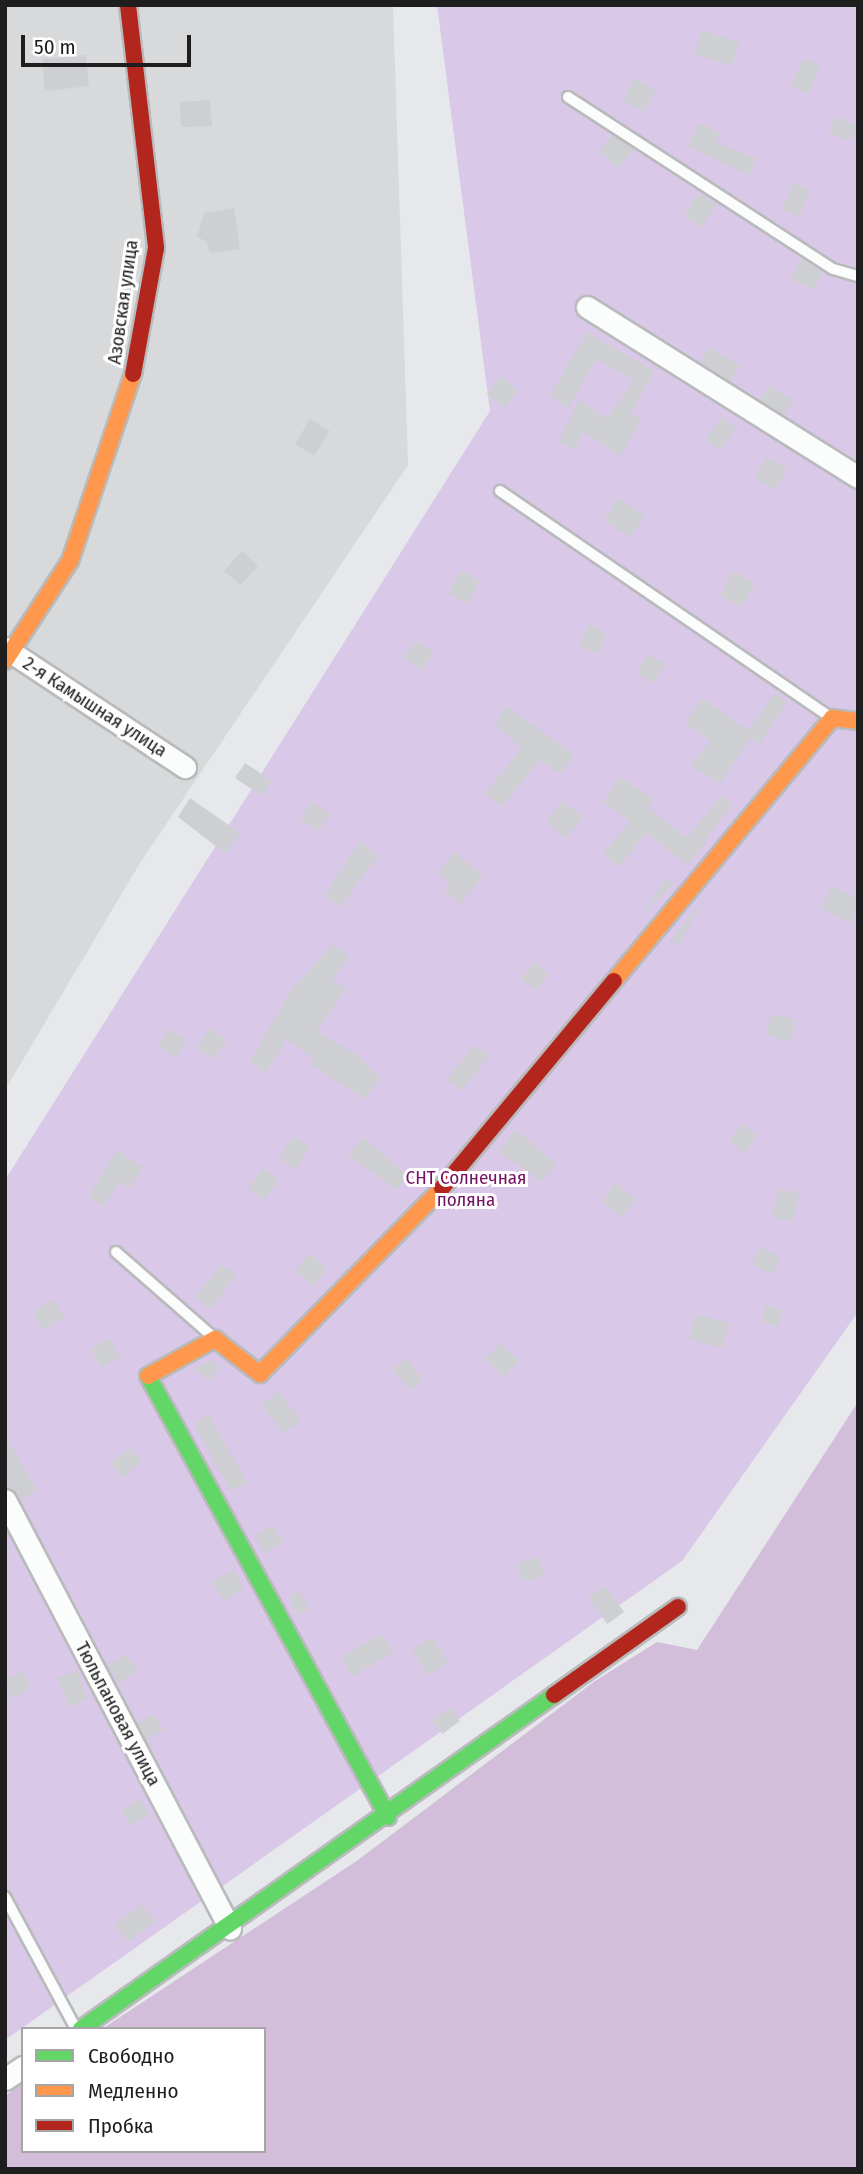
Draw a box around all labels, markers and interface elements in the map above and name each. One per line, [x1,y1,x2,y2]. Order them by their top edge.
scale bar [24,21,194,65]
text: 50 m [34,34,76,60]
street label: Азовская улица [103,238,143,366]
street label: 2-я Камышная улица [19,652,171,762]
park label: СНТ Солнечная поляна [405,1167,527,1211]
street label: Тюльпановая улица [70,1638,166,1790]
legend [21,2027,266,2153]
text: Свободно [88,2043,174,2069]
text: Медленно [88,2078,178,2104]
text: Пробка [88,2113,154,2139]

